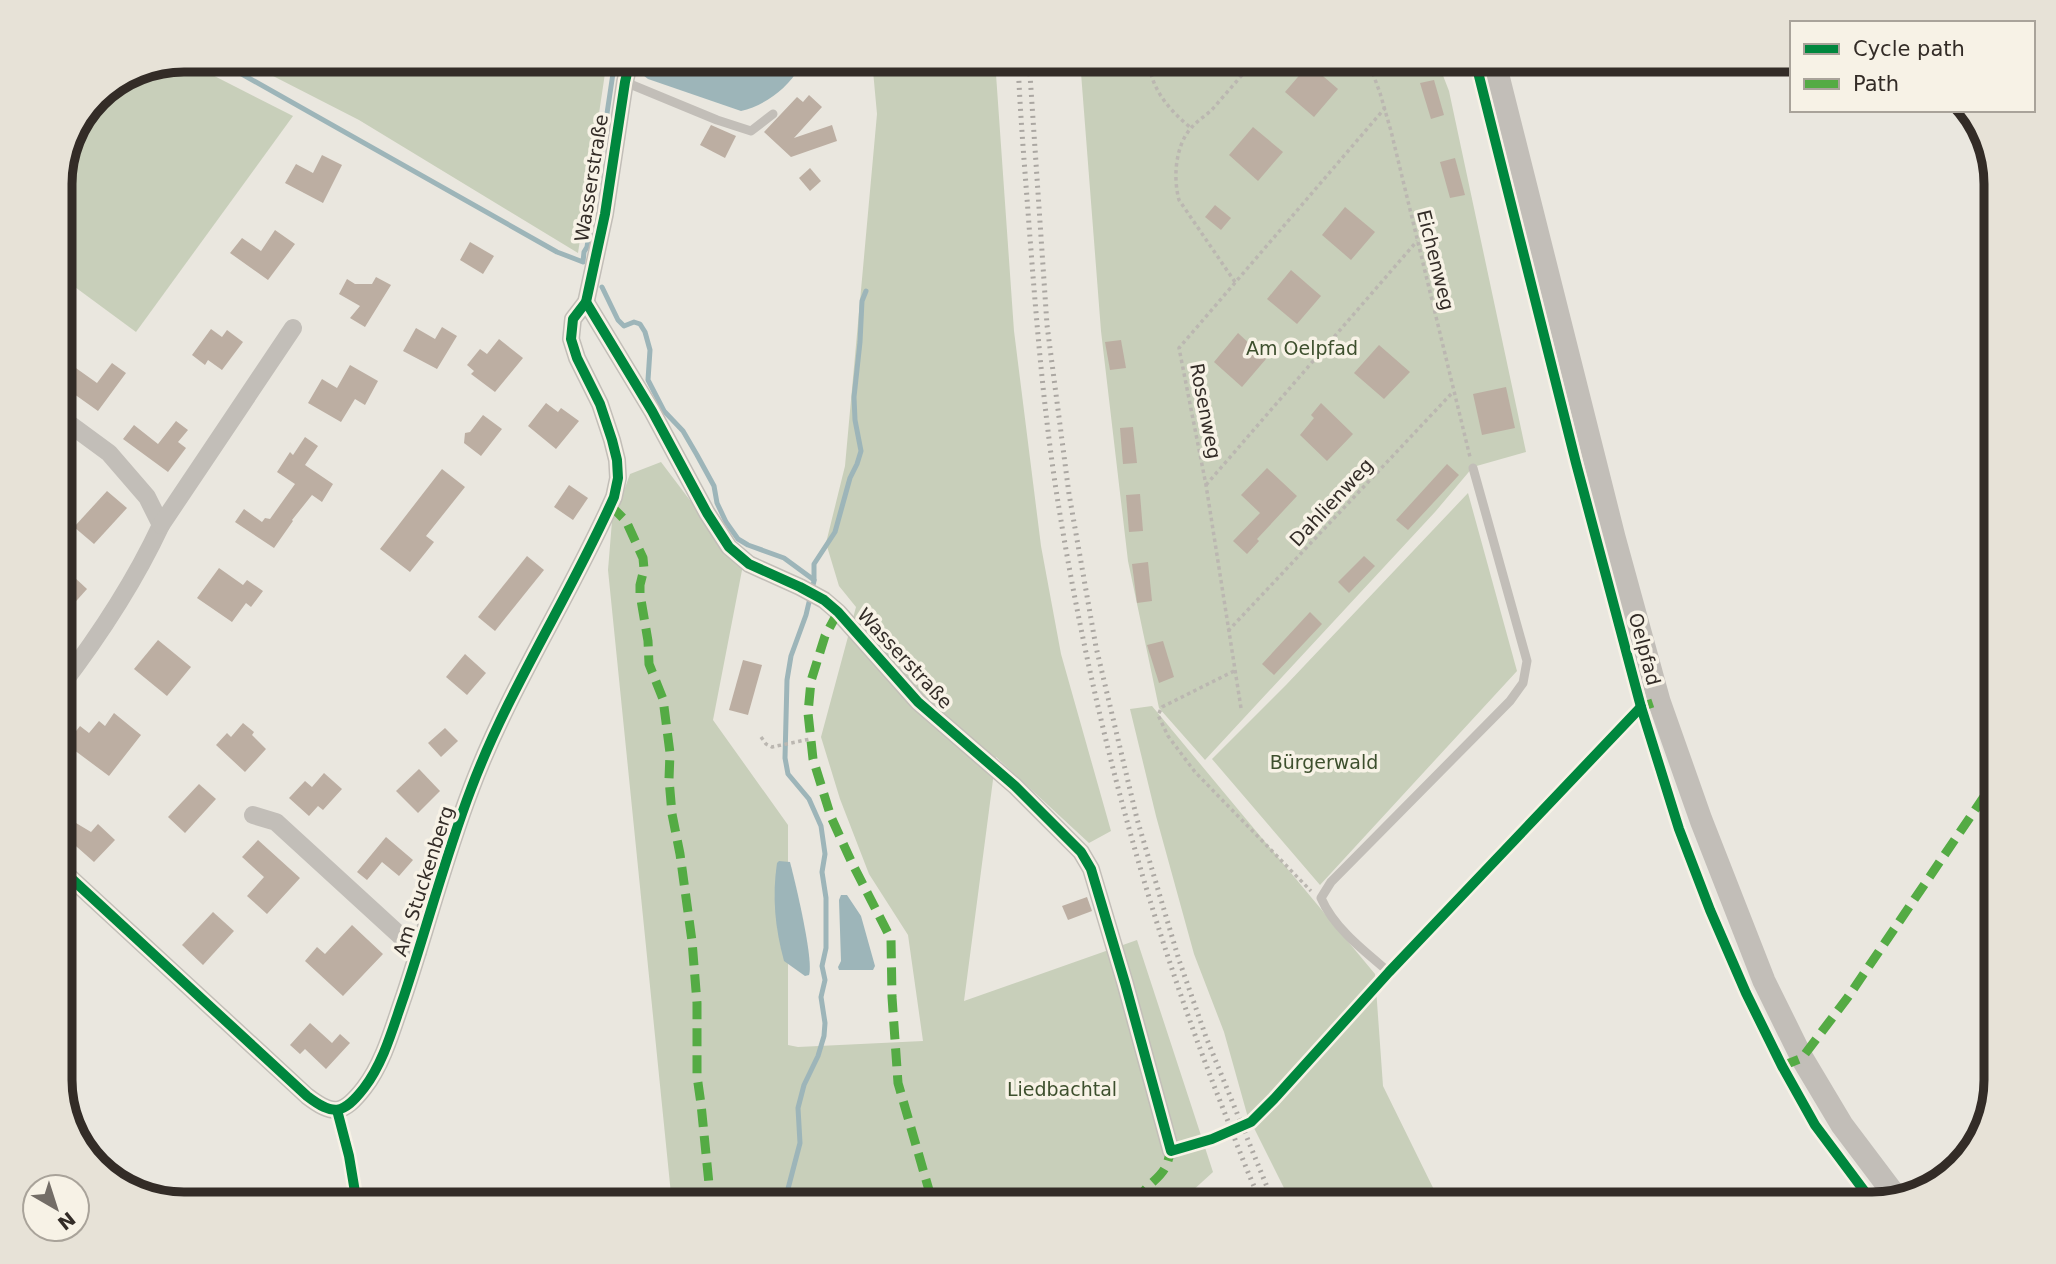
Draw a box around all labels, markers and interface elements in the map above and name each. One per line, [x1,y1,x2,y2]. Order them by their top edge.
legend [1790,21,2035,112]
text: Cycle path [1853,37,1965,61]
text: Path [1853,72,1899,96]
street label: Wasserstraße [570,113,612,243]
street label: Eichenweg [1413,207,1459,313]
park label: Am Oelpfad [1246,337,1358,359]
street label: Rosenweg [1186,361,1226,461]
street label: Dahlienweg [1285,454,1377,550]
street label: Wasserstraße [853,603,957,713]
street label: Oelpfad [1625,610,1665,688]
park label: Bürgerwald [1270,751,1378,773]
street label: Am Stuckenberg [388,803,458,959]
park label: Liedbachtal [1007,1078,1117,1100]
north arrow [21,1173,91,1243]
text: N [54,1208,80,1235]

